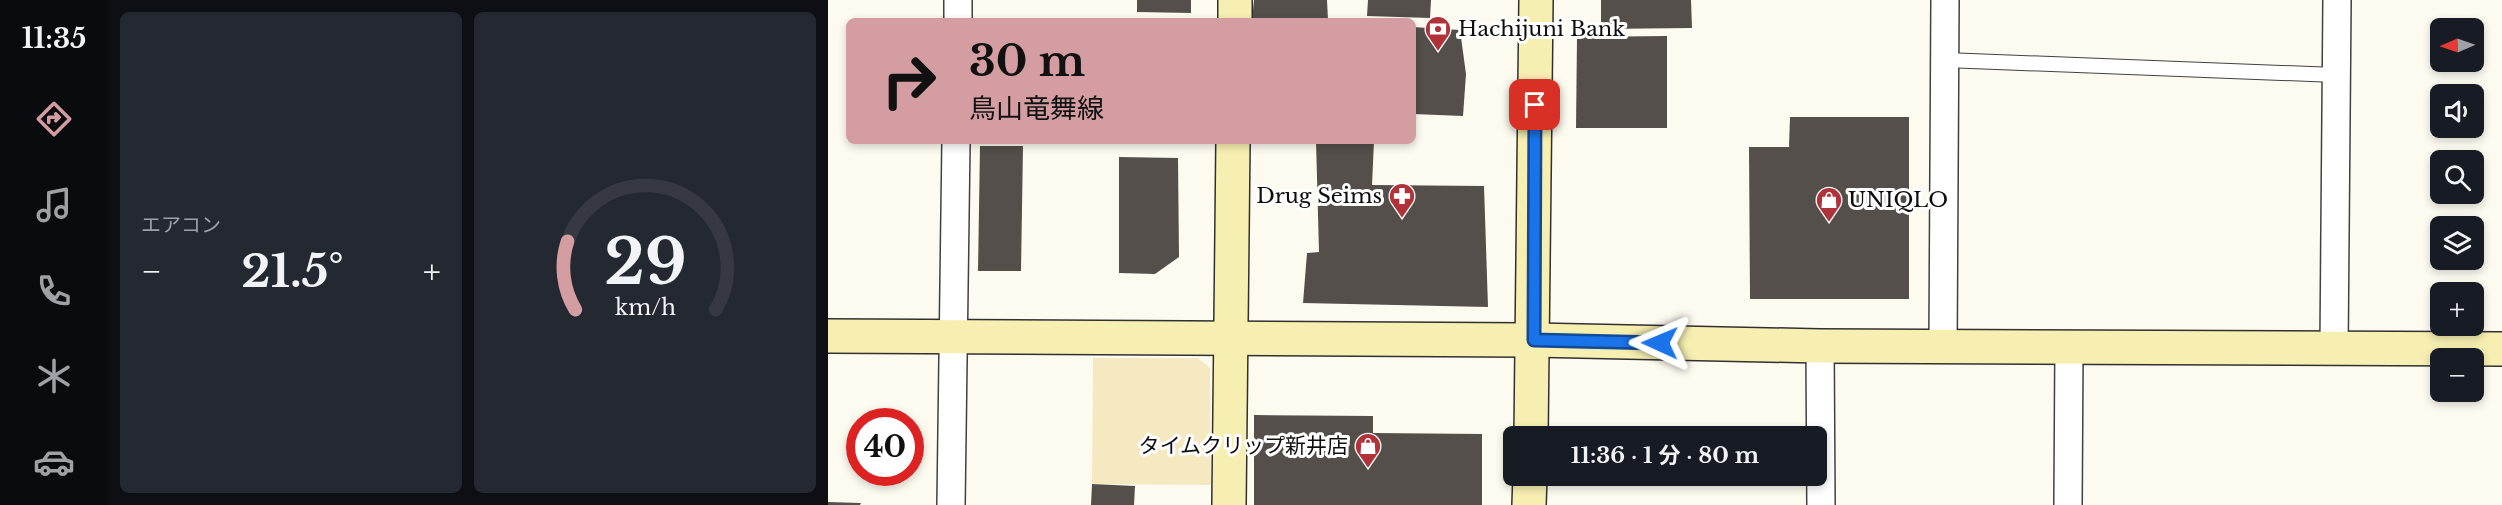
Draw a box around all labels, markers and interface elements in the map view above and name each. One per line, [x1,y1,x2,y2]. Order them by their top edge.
bank icon: Hachijuni Bank [1423,14,1453,52]
place label: Hachijuni Bank [1458,16,1625,42]
north arrow [2430,18,2484,72]
map controls [2430,18,2484,402]
text: 11:35 [22,22,86,55]
text: 30 m [969,35,1085,87]
icon: right [870,42,948,120]
pin [1509,79,1560,130]
button: sound [2430,84,2484,138]
icon: arrive [1518,88,1551,121]
text: 鳥山竜舞線 [969,92,1104,125]
icon: directions [33,98,75,140]
button: search [2430,150,2484,204]
pharmacy icon: Drug Seims [1387,181,1417,219]
place label: Drug Seims [1256,183,1382,209]
icon: music [33,184,75,226]
shop icon: UNIQLO [1814,185,1844,223]
place label: UNIQLO [1848,187,1948,213]
text: エアコン [141,213,221,237]
button: layers [2430,216,2484,270]
text: 29 [604,223,686,301]
text: 21.5° [241,243,344,299]
text: − [141,251,162,292]
text: + [423,251,441,292]
icon: phone [33,270,75,312]
button: + [2430,282,2484,336]
text: km/h [615,294,676,321]
position arrow [1628,311,1692,375]
button: − [2430,348,2484,402]
icon: climate [33,355,75,397]
speed limit sign: 40 [846,408,924,486]
shop icon: タイムクリップ新井店 [1353,431,1383,469]
place label: タイムクリップ新井店 [1138,433,1348,459]
icon: car [33,441,75,483]
text: 11:36 · 1 分 · 80 m [1571,442,1759,469]

